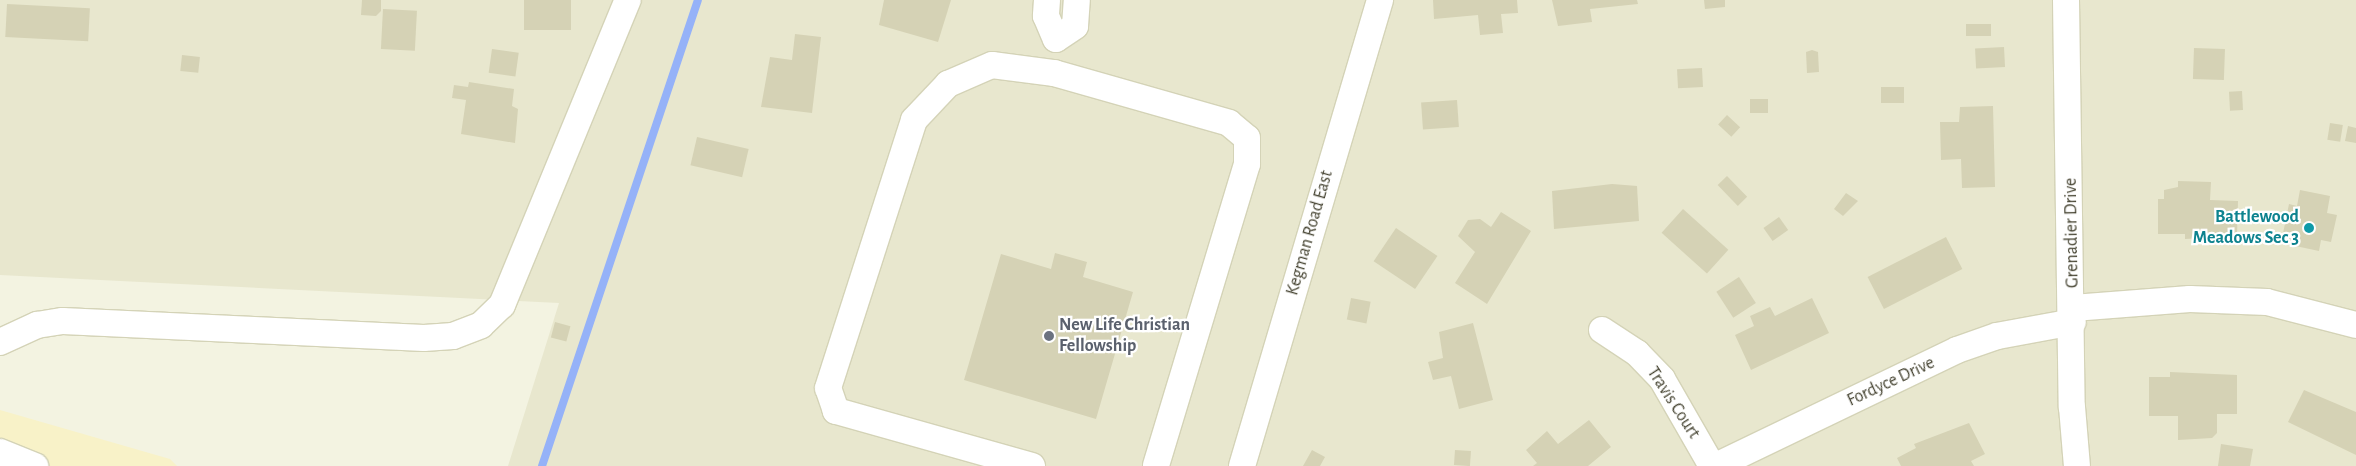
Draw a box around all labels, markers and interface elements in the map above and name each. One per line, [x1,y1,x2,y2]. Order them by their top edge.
street label: Kegman Road East [1282,168,1338,298]
street label: Grenadier Drive [2060,178,2084,288]
place label: Battlewood Meadows Sec 3 [2193,207,2299,250]
marker: Battlewood Meadows Sec 3 [2303,222,2315,234]
place label: New Life Christian Fellowship [1059,315,1190,358]
marker: New Life Christian Fellowship [1043,330,1055,342]
street label: Fordyce Drive [1844,352,1938,412]
street label: Travis Court [1642,363,1704,443]

